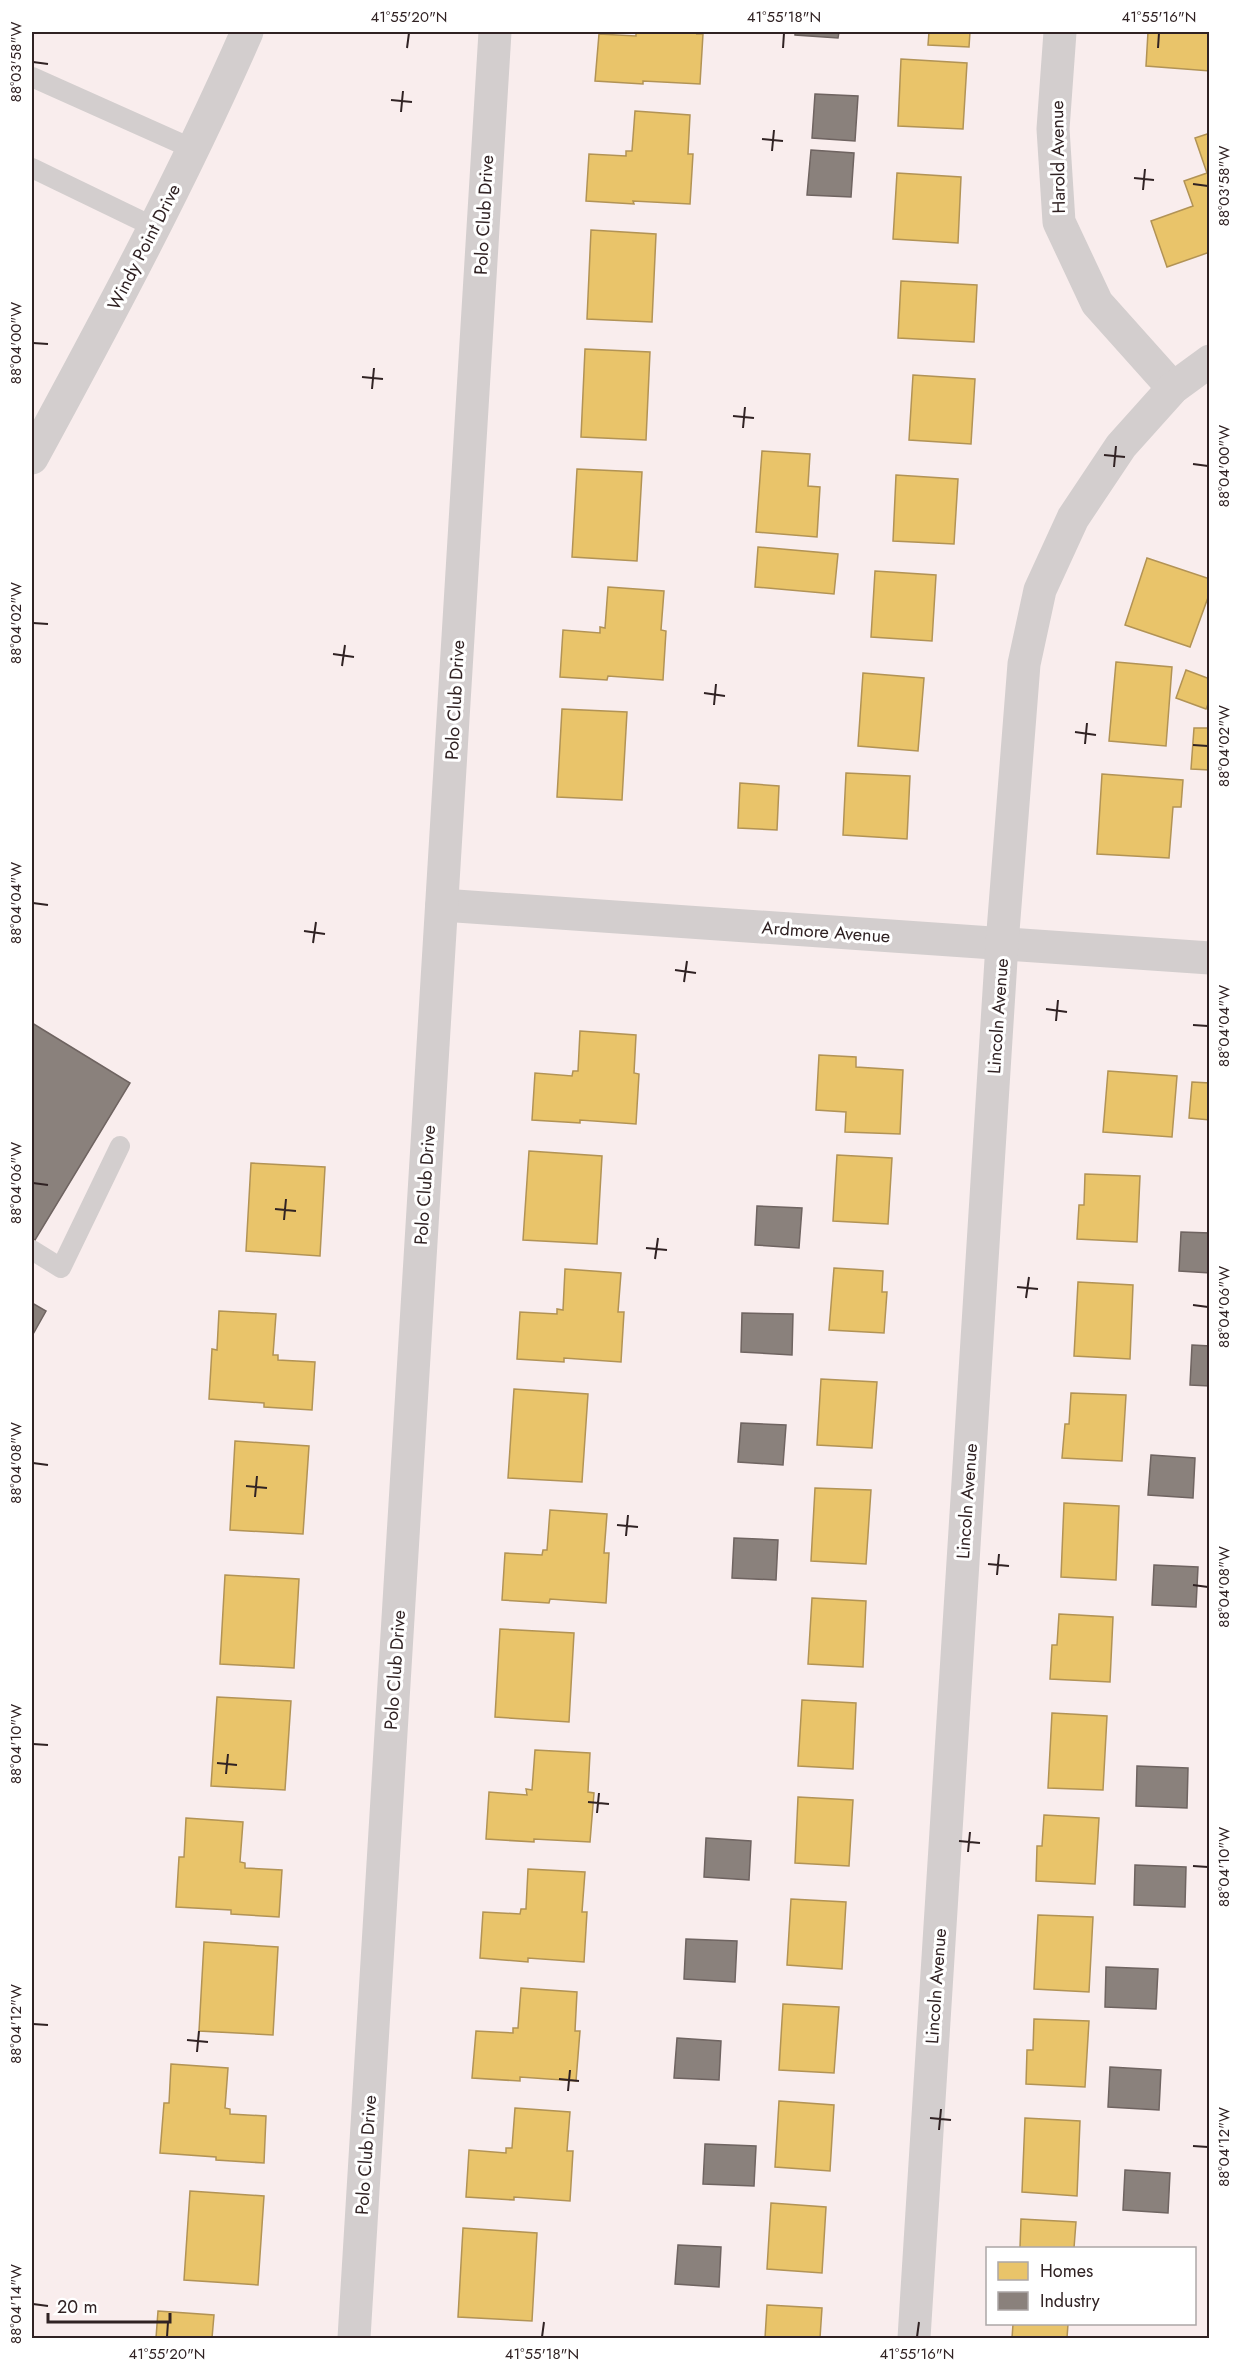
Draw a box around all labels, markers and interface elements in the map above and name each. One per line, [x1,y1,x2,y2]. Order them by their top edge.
text: 41°55'20"N [371,6,448,28]
text: 41°55'18"N [747,6,821,28]
text: 41°55'16"N [1122,6,1196,28]
text: 88°03'58"W [5,22,27,102]
street label: Harold Avenue [1044,100,1072,214]
text: 88°03'58"W [1213,146,1235,226]
street label: Polo Club Drive [468,154,500,276]
street label: Windy Point Drive [101,179,187,315]
text: 88°04'00"W [5,302,27,384]
text: 88°04'00"W [1213,425,1235,507]
text: 88°04'02"W [5,582,27,664]
street label: Polo Club Drive [439,639,471,761]
text: 88°04'02"W [1213,705,1235,787]
text: 88°04'04"W [5,862,27,944]
street label: Ardmore Avenue [761,915,891,949]
street label: Lincoln Avenue [981,957,1015,1075]
text: 88°04'04"W [1213,985,1235,1067]
street label: Polo Club Drive [408,1124,442,1246]
text: 88°04'06"W [5,1142,27,1224]
text: 88°04'06"W [1213,1266,1235,1348]
text: 88°04'08"W [5,1422,27,1504]
street label: Lincoln Avenue [950,1442,984,1560]
text: 88°04'08"W [1213,1546,1235,1628]
street label: Polo Club Drive [378,1609,412,1731]
text: 88°04'10"W [5,1704,27,1784]
text: 88°04'10"W [1213,1827,1235,1907]
street label: Lincoln Avenue [919,1927,953,2045]
text: 88°04'12"W [5,1984,27,2064]
street label: Polo Club Drive [349,2094,383,2216]
text: 88°04'12"W [1213,2107,1235,2187]
legend [986,2247,1196,2325]
text: Homes [1040,2258,1093,2284]
text: 88°04'14"W [5,2264,27,2344]
scale bar [48,2286,170,2324]
text: Industry [1040,2288,1100,2314]
text: 20 m [57,2294,97,2320]
text: 41°55'20"N [129,2343,206,2365]
text: 41°55'18"N [505,2343,579,2365]
text: 41°55'16"N [880,2343,954,2365]

